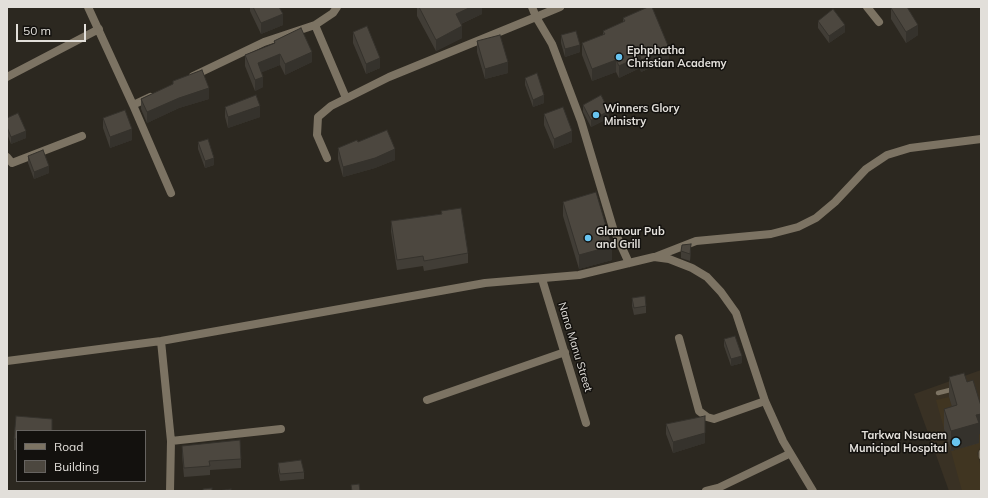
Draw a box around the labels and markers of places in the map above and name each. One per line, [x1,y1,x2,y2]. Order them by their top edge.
place label: Ephphatha Christian Academy [627,44,727,70]
marker: Ephphatha Christian Academy [614,52,624,62]
place label: Winners Glory Ministry [604,102,679,128]
marker: Winners Glory Ministry [591,110,601,120]
place label: Glamour Pub and Grill [596,225,665,251]
marker: Glamour Pub and Grill [583,233,593,243]
place label: Tarkwa Nsuaem Municipal Hospital [849,429,947,455]
marker: Tarkwa Nsuaem Municipal Hospital [950,436,962,448]

